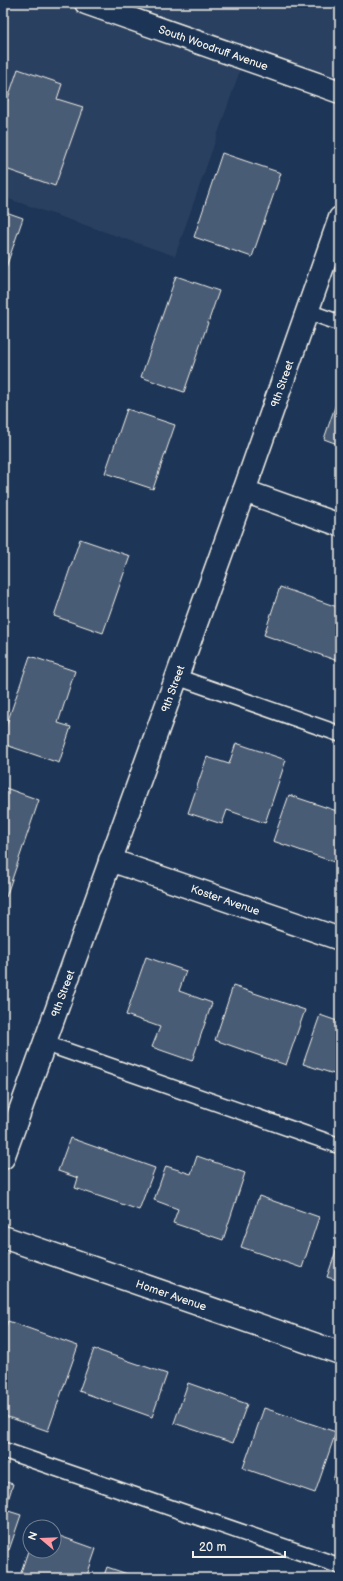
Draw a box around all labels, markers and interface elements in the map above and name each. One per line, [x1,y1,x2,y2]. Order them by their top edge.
street label: South Woodruff Avenue [157,22,270,73]
street label: 9th Street [268,358,296,409]
street label: 9th Street [158,663,187,714]
street label: Koster Avenue [189,882,262,918]
street label: 9th Street [48,968,77,1019]
street label: Homer Avenue [134,1277,209,1313]
north arrow [22,1519,62,1559]
text: N [26,1530,41,1542]
scale bar [193,1533,285,1559]
text: 20 m [199,1540,226,1555]

